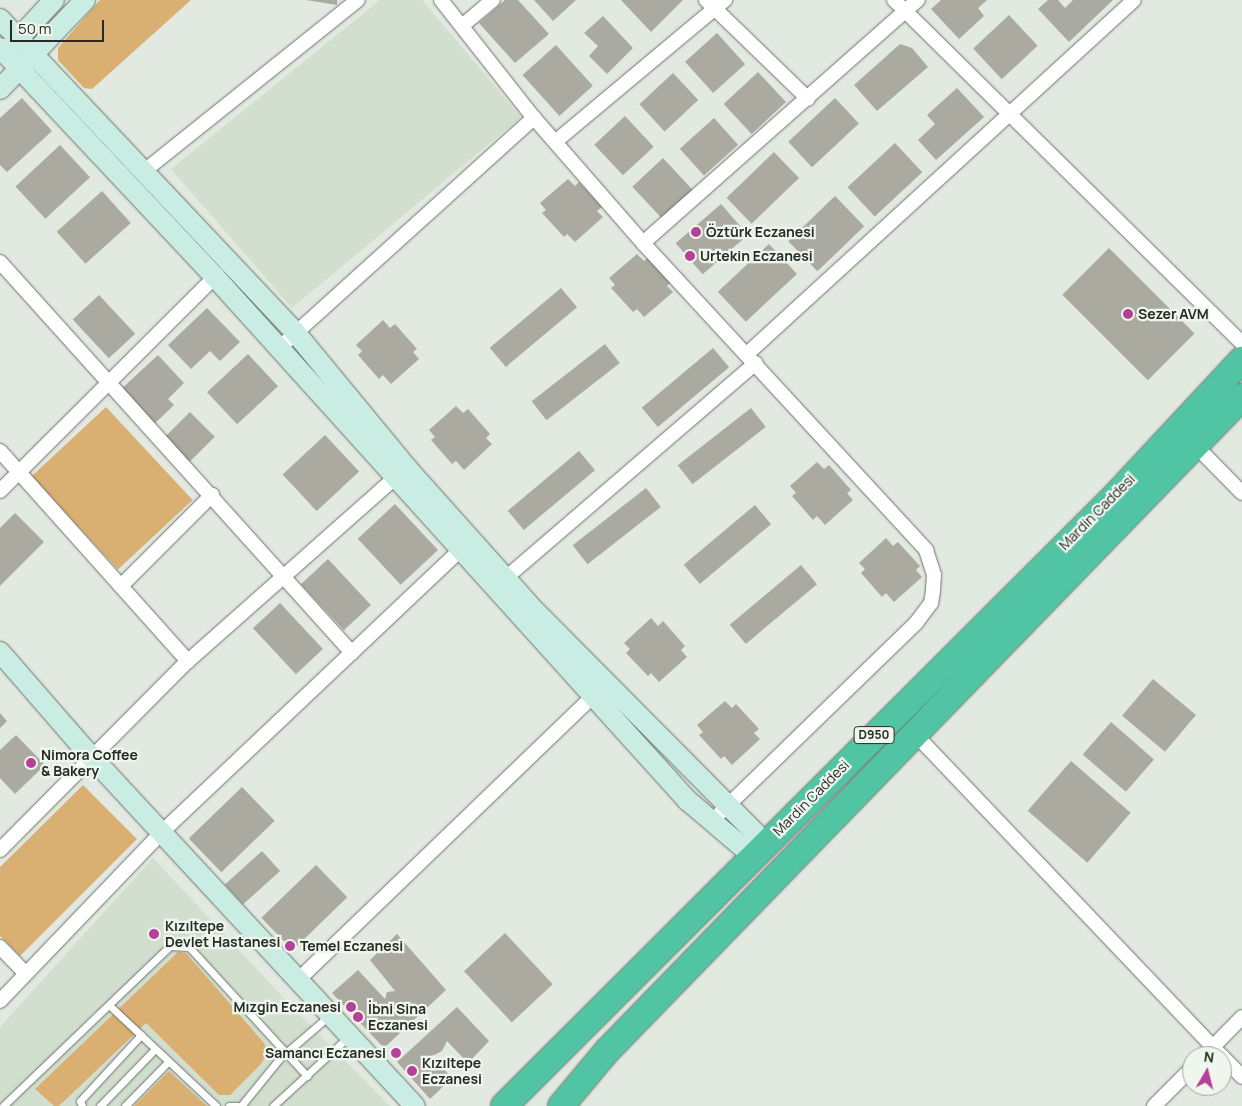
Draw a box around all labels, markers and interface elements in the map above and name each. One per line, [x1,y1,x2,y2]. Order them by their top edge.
scale bar [12,10,106,42]
text: 50 m [18,18,52,39]
place label: Öztürk Eczanesi [706,224,815,240]
marker: Öztürk Eczanesi [690,226,702,238]
place label: Urtekin Eczanesi [700,248,813,264]
marker: Urtekin Eczanesi [684,250,696,262]
place label: Sezer AVM [1138,306,1209,322]
marker: Sezer AVM [1122,308,1134,320]
street label: Mardin Caddesi [1056,471,1138,553]
road number: D950 [853,726,895,744]
place label: Nimora Coffee & Bakery [41,747,138,780]
marker: Nimora Coffee & Bakery [25,757,37,769]
street label: Mardin Caddesi [770,757,852,839]
place label: Kızıltepe Devlet Hastanesi [165,918,280,950]
marker: Kızıltepe Devlet Hastanesi [147,927,161,941]
place label: Temel Eczanesi [300,938,403,954]
marker: Temel Eczanesi [284,940,296,952]
place label: Mızgin Eczanesi [234,999,341,1015]
marker: Mızgin Eczanesi [345,1001,357,1013]
place label: İbni Sina Eczanesi [368,1001,428,1034]
marker: İbni Sina Eczanesi [352,1011,364,1023]
place label: Samancı Eczanesi [265,1045,386,1061]
north arrow [1182,1046,1232,1096]
marker: Samancı Eczanesi [390,1047,402,1059]
text: N [1203,1047,1215,1067]
place label: Kızıltepe Eczanesi [422,1055,482,1088]
marker: Kızıltepe Eczanesi [406,1065,418,1077]

